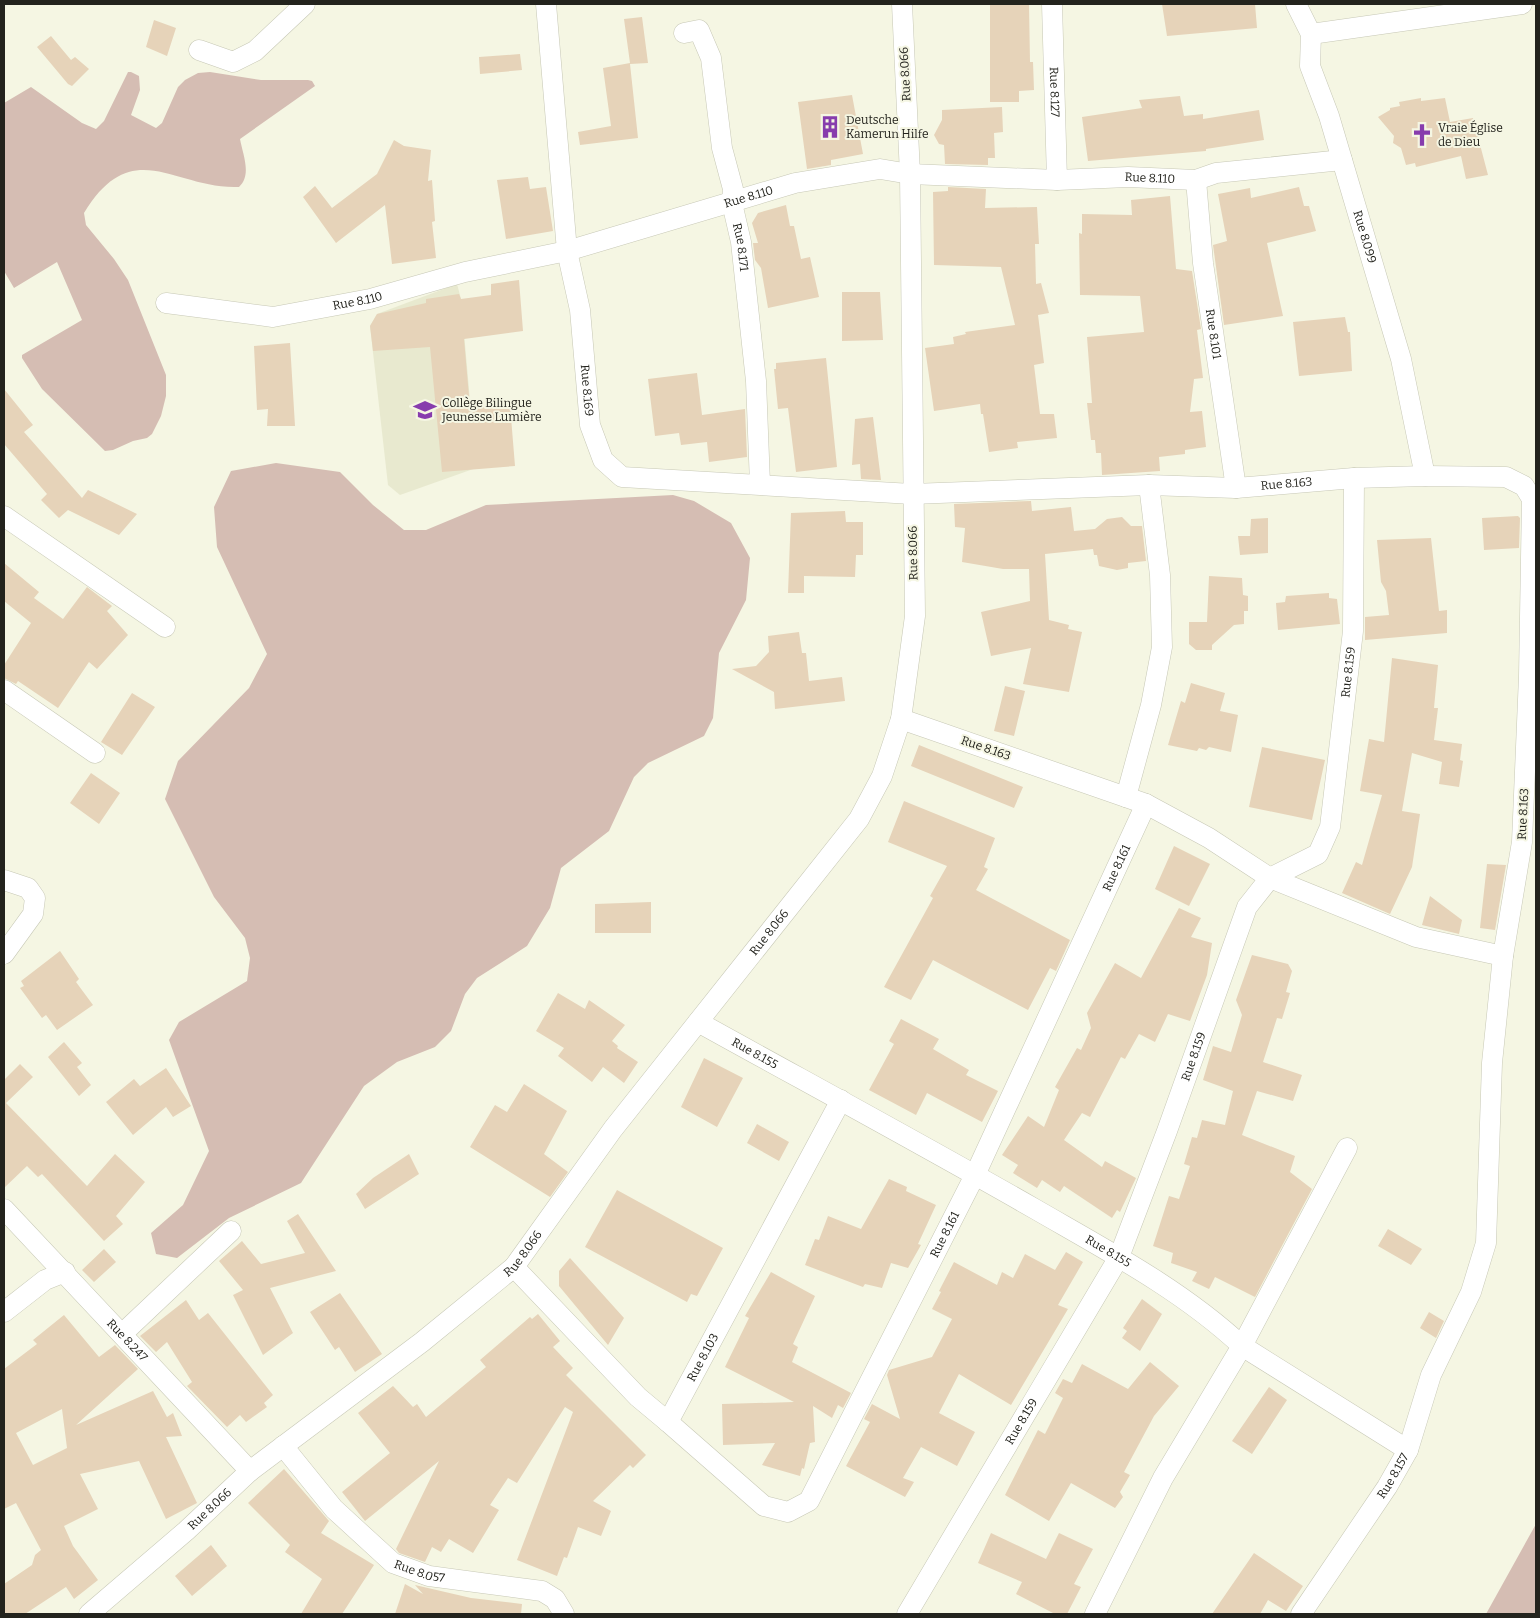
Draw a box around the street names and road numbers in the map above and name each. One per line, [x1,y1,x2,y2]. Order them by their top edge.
street label: Rue 8.066 [897,46,913,102]
street label: Rue 8.127 [1047,67,1062,117]
street label: Rue 8.110 [1124,170,1175,186]
street label: Rue 8.110 [722,183,775,211]
street label: Rue 8.099 [1350,209,1379,265]
street label: Rue 8.171 [730,222,751,272]
street label: Rue 8.110 [332,289,384,313]
street label: Rue 8.101 [1203,308,1224,360]
street label: Rue 8.169 [578,364,596,417]
street label: Rue 8.163 [1260,475,1313,493]
street label: Rue 8.066 [906,526,920,580]
street label: Rue 8.159 [1338,646,1358,698]
street label: Rue 8.163 [959,733,1013,763]
street label: Rue 8.163 [1515,788,1531,840]
street label: Rue 8.161 [1100,842,1133,893]
street label: Rue 8.066 [747,907,791,958]
street label: Rue 8.159 [1178,1030,1209,1083]
street label: Rue 8.155 [729,1035,780,1072]
street label: Rue 8.161 [927,1209,962,1260]
street label: Rue 8.066 [501,1228,545,1280]
street label: Rue 8.155 [1083,1232,1134,1270]
street label: Rue 8.247 [104,1316,150,1364]
street label: Rue 8.103 [684,1331,721,1384]
street label: Rue 8.159 [1002,1396,1040,1447]
street label: Rue 8.157 [1374,1451,1412,1501]
street label: Rue 8.066 [185,1485,234,1533]
street label: Rue 8.057 [392,1557,446,1585]

